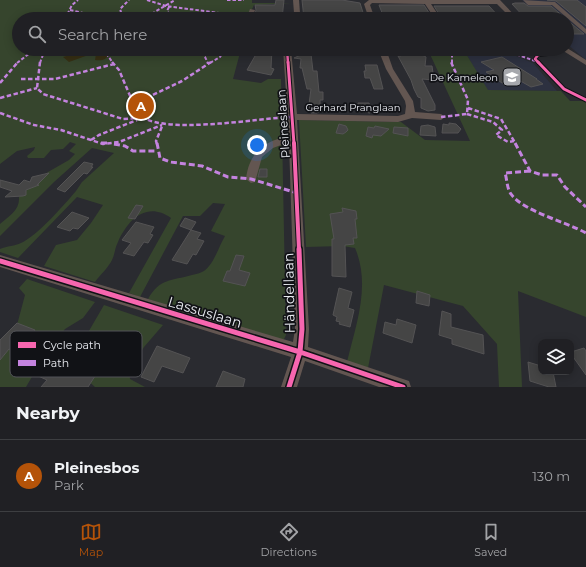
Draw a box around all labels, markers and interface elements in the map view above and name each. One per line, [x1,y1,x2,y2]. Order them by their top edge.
search box [12,12,574,56]
icon: search [26,23,48,45]
text: Search here [58,25,147,44]
school or university icon: De Kameleon [501,66,523,88]
place label: De Kameleon [430,71,498,84]
street label: Pleineslaan [273,89,293,159]
pin: A [128,91,154,121]
street label: Gerhard Pranglaan [306,101,400,114]
your location [247,135,267,155]
street label: Händellaan [279,253,299,333]
street label: Lassuslaan [166,292,244,332]
legend [10,331,142,377]
text: Cycle path [43,338,101,352]
map controls [538,339,574,375]
button: layers [538,339,574,375]
text: Path [43,356,69,370]
text: Nearby [16,403,80,423]
text: Pleinesbos [54,458,139,477]
text: A [24,468,34,484]
text: 130 m [532,468,570,484]
text: Park [54,477,84,493]
tab: Map [79,521,103,559]
tab: Directions [261,521,317,559]
tab: Saved [474,521,507,559]

